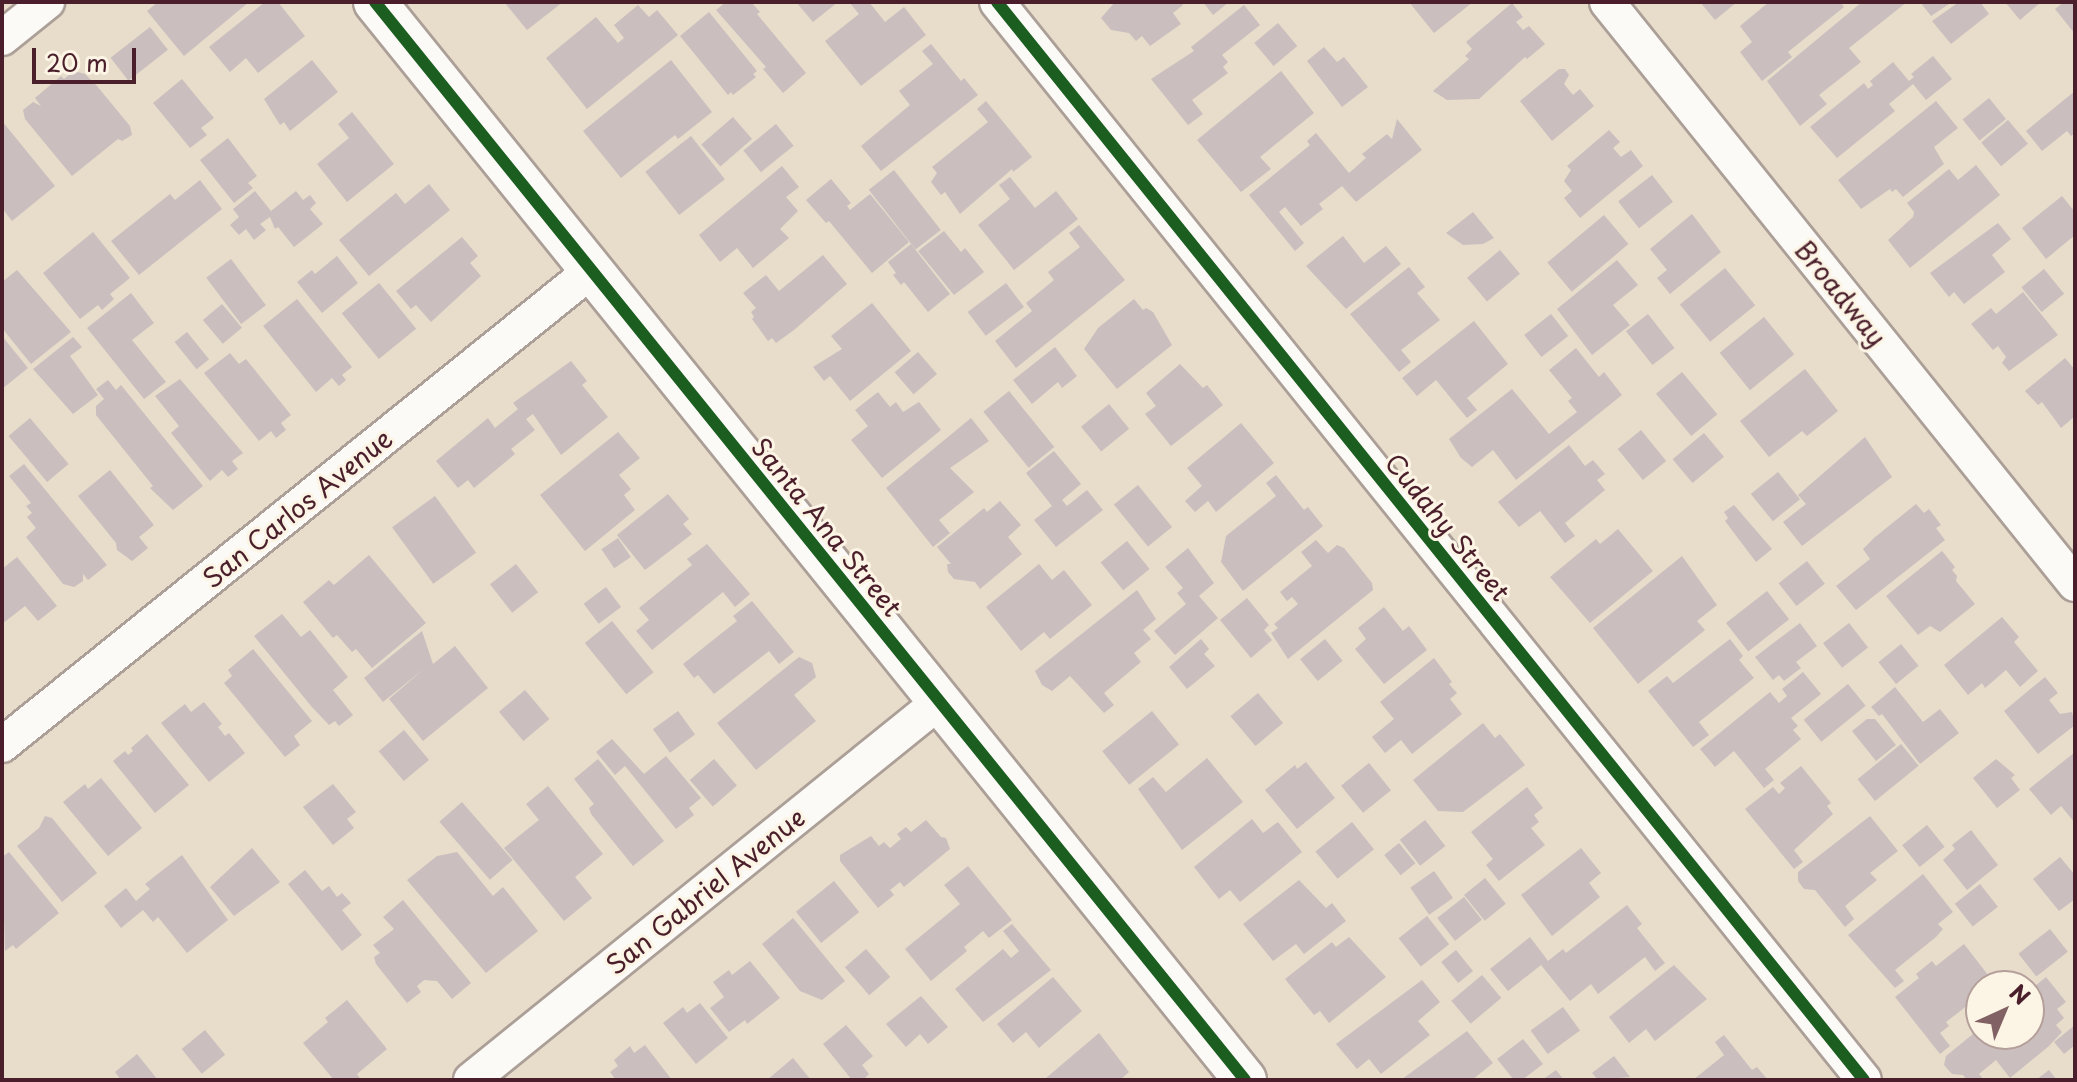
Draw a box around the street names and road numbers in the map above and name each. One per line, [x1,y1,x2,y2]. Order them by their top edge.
street label: Broadway [1789,234,1893,352]
street label: San Carlos Avenue [197,423,397,593]
street label: Santa Ana Street [745,431,909,623]
street label: Cudahy Street [1378,446,1518,608]
street label: San Gabriel Avenue [600,802,810,980]

